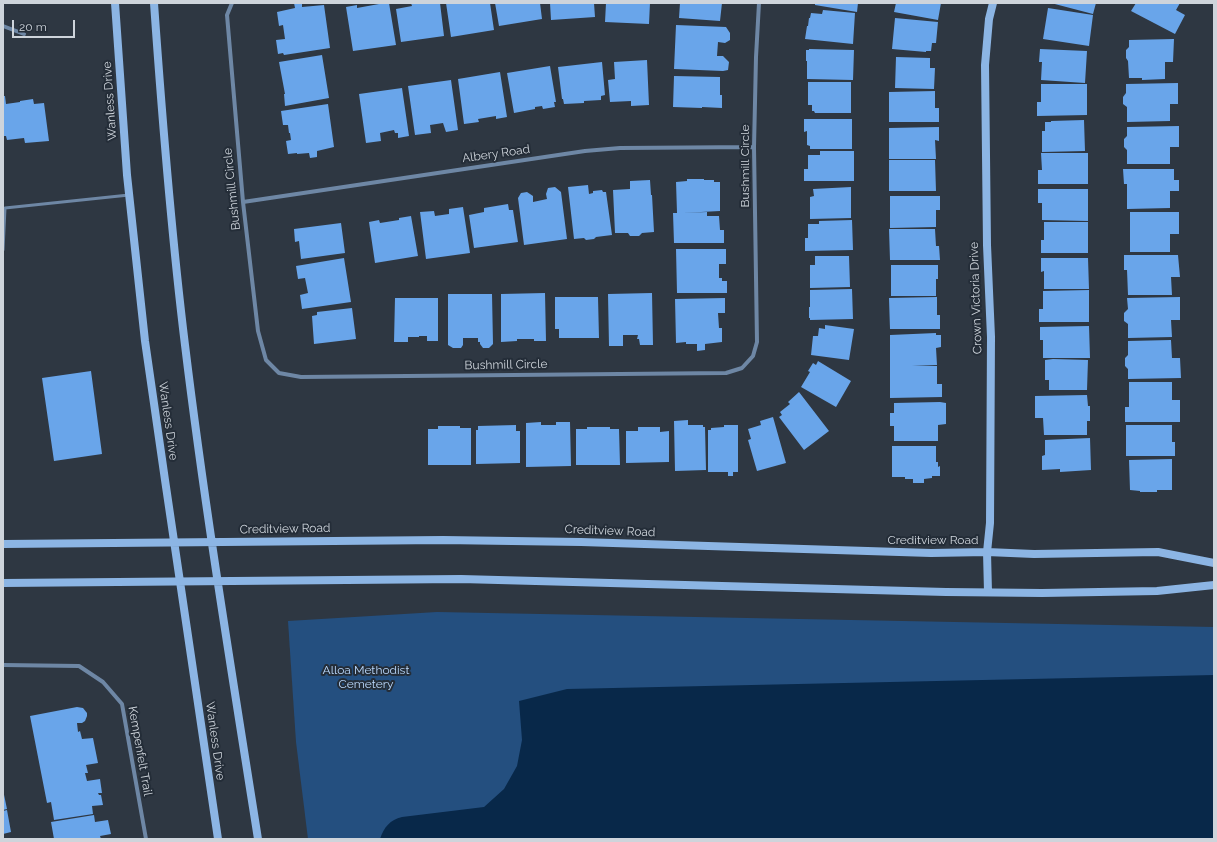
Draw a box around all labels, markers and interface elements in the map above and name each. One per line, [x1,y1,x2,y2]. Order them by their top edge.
scale bar [14,12,77,38]
text: 20 m [19,20,47,34]
street label: Wanless Drive [100,61,120,141]
street label: Bushmill Circle [738,125,752,207]
street label: Albery Road [461,142,531,166]
street label: Bushmill Circle [221,147,243,231]
street label: Crown Victoria Drive [967,242,985,354]
street label: Bushmill Circle [464,357,548,373]
street label: Wanless Drive [155,381,181,461]
street label: Creditview Road [239,521,331,537]
street label: Creditview Road [564,522,656,540]
street label: Creditview Road [888,533,978,547]
park label: Alloa Methodist Cemetery [323,663,409,691]
street label: Wanless Drive [202,701,228,781]
street label: Kempenfelt Trail [125,705,155,797]

